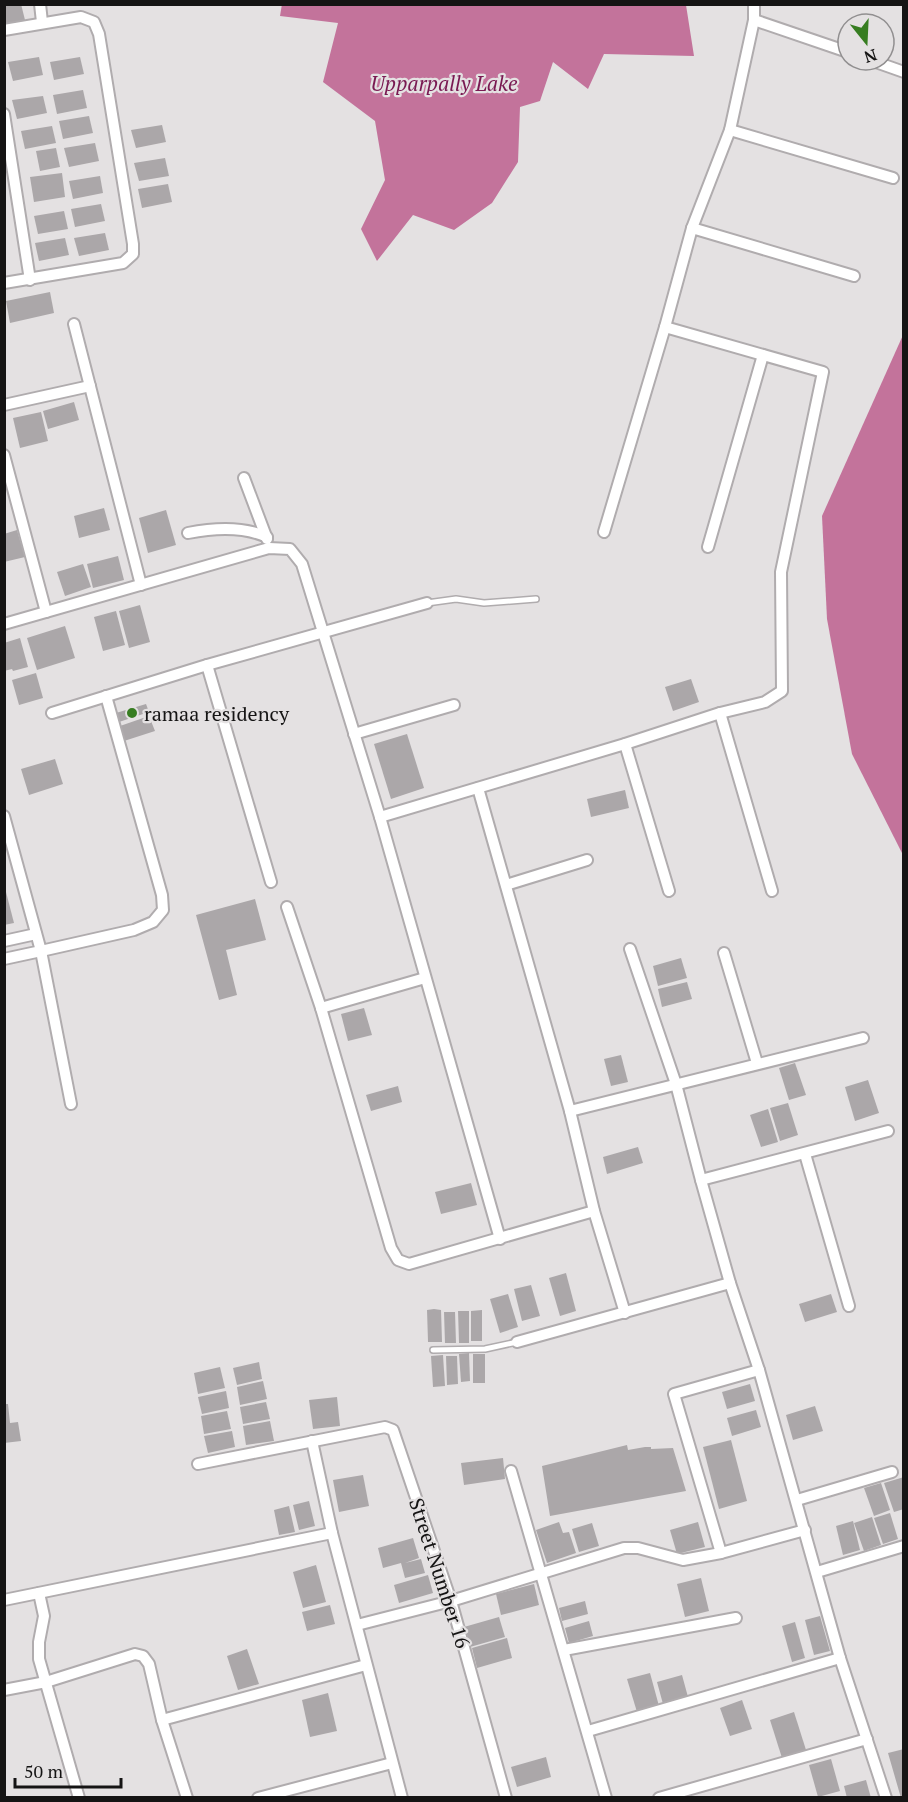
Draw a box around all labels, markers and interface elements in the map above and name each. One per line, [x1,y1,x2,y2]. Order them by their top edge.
north arrow [836,12,896,72]
text: N [861,44,880,69]
water label: Upparpally Lake [371,69,518,97]
place label: ramaa residency [144,700,290,727]
marker: ramaa residency [125,706,139,720]
street label: Street Number 16 [403,1494,477,1652]
scale bar [15,1751,122,1789]
text: 50 m [24,1759,64,1783]

